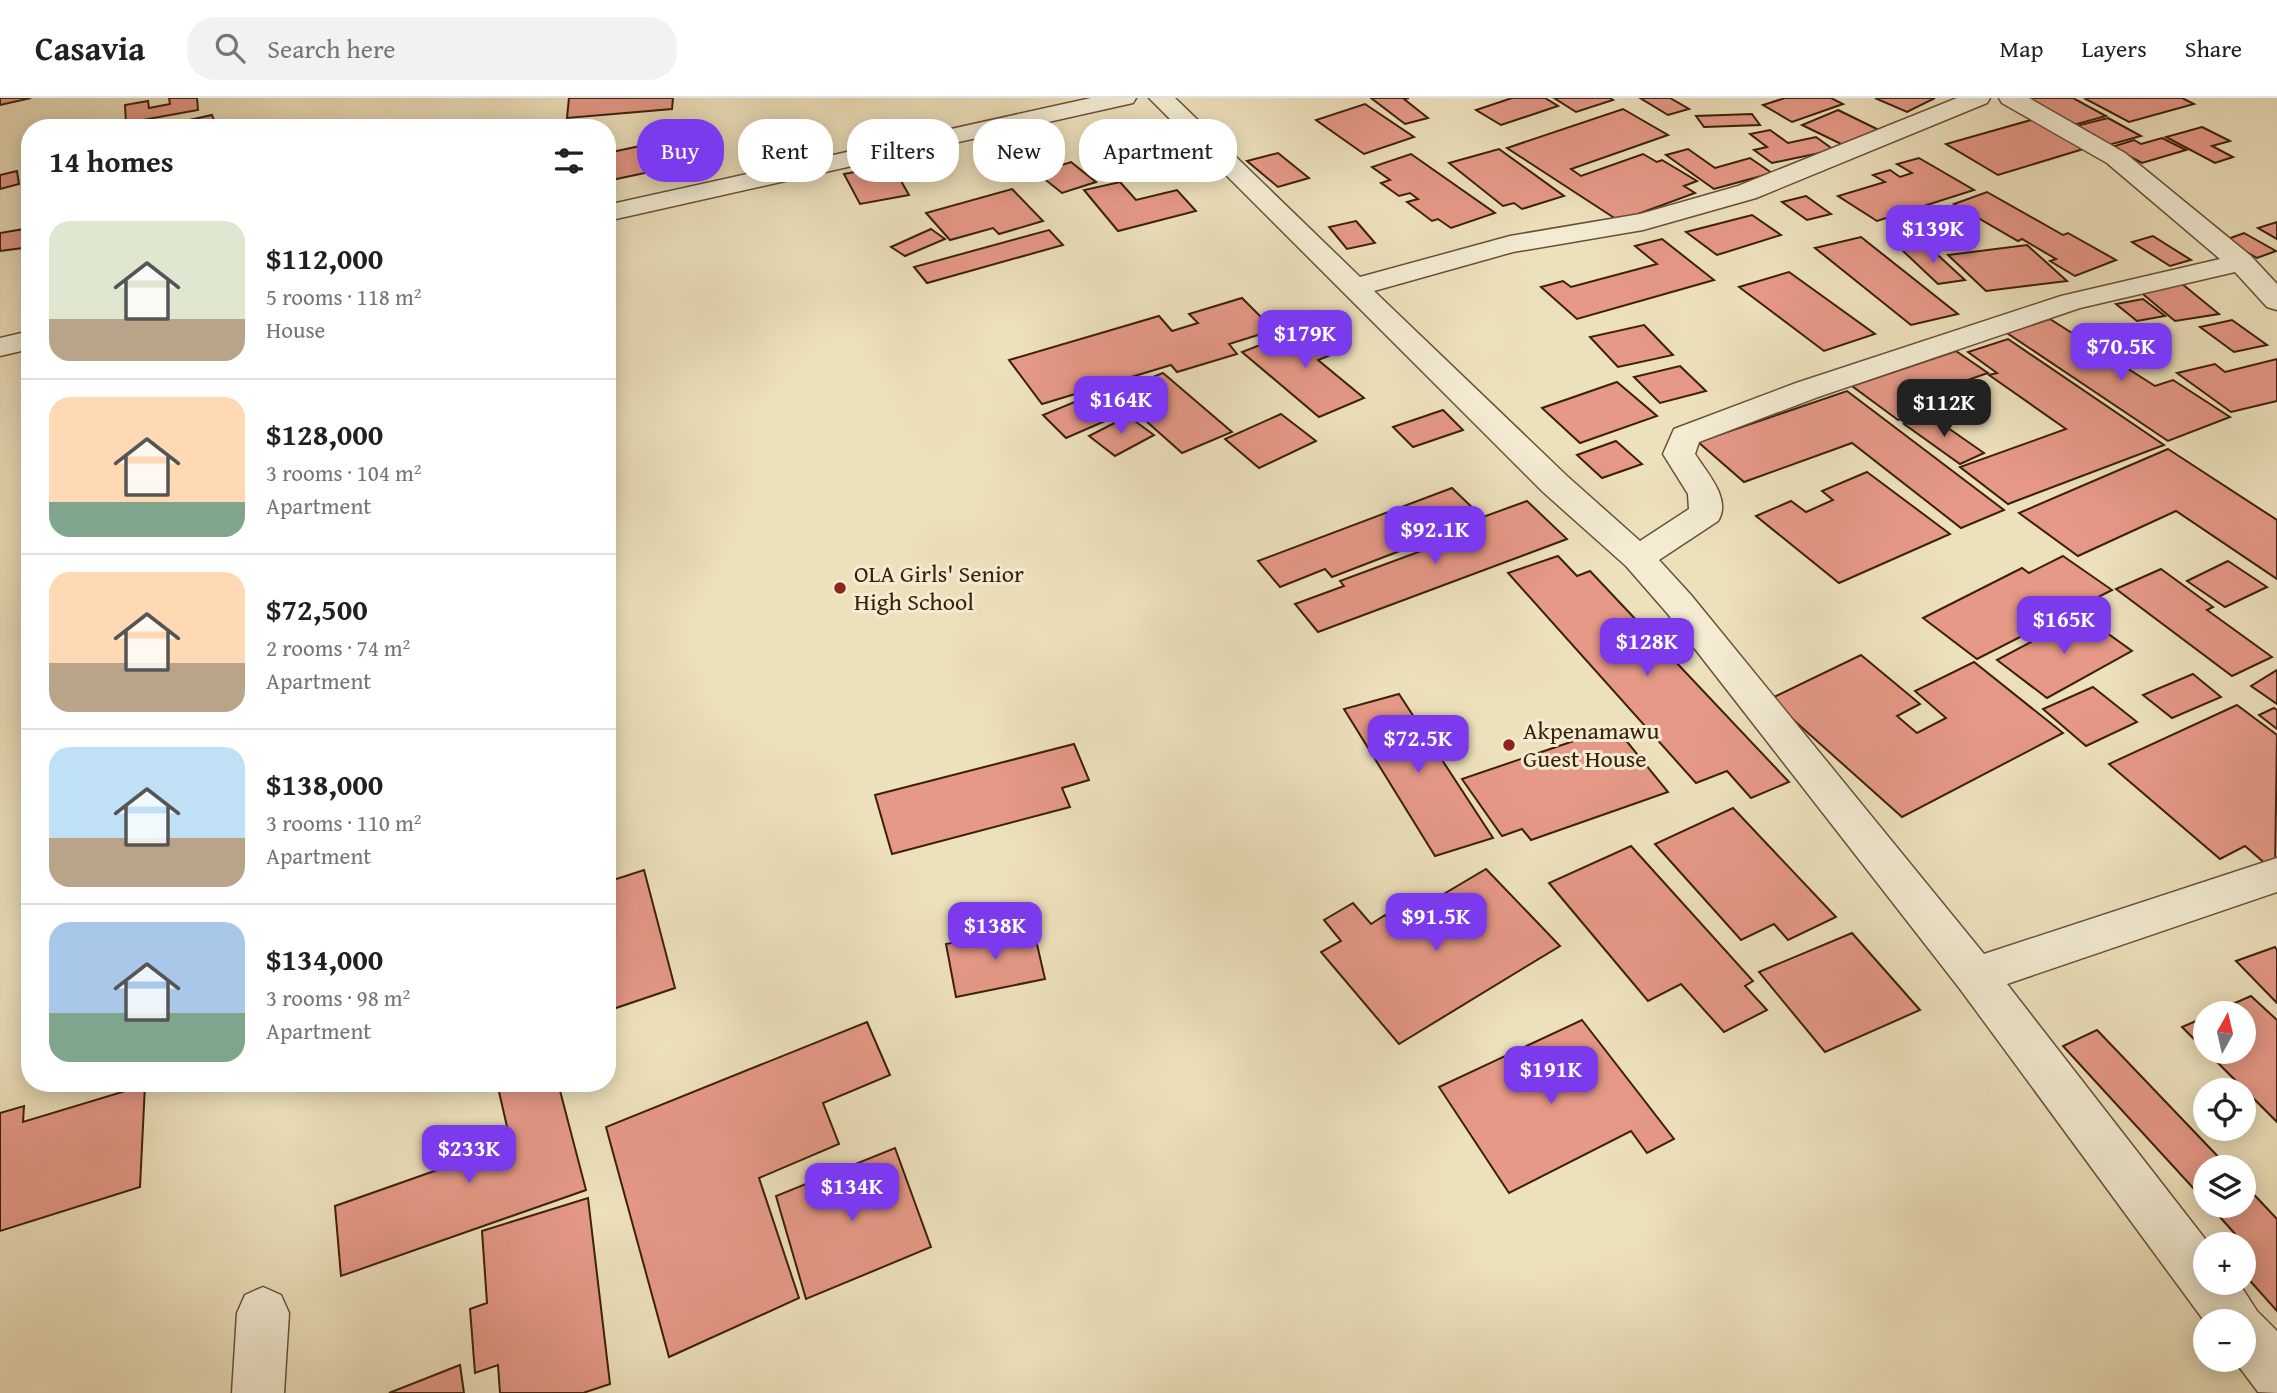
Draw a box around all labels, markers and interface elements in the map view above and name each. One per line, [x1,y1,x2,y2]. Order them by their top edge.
search box [187,17,677,80]
text: Casavia [35,24,145,72]
icon: search [211,29,249,67]
text: Search here [267,29,396,68]
text: Map [2000,31,2043,66]
text: Layers [2081,31,2147,66]
text: Share [2185,31,2242,66]
chip: Buy [637,119,724,182]
chip: Rent [738,119,833,182]
chip: Filters [847,119,959,182]
chip: New [973,119,1065,182]
chip: Apartment [1079,119,1237,182]
text: 14 homes [49,139,174,183]
icon: filters [550,142,588,180]
pin: $139K [1884,206,1982,265]
text: $139K [1902,211,1964,244]
text: $112,000 [266,236,383,280]
icon: home [105,249,189,333]
text: 5 rooms · 118 m² [266,280,421,313]
pin: $179K [1256,310,1354,370]
text: House [266,313,325,346]
text: $179K [1274,316,1336,349]
pin: $70.5K [2064,324,2178,383]
text: $70.5K [2087,329,2155,362]
pin: $164K [1072,376,1170,436]
pin: $112K [1895,380,1993,439]
text: $164K [1090,382,1152,415]
text: $112K [1913,385,1975,418]
text: $128,000 [266,412,383,456]
icon: home [105,425,189,509]
text: 3 rooms · 104 m² [266,456,421,489]
text: Apartment [266,489,371,522]
pin: $92.1K [1378,506,1492,566]
text: $92.1K [1401,512,1469,545]
place label: OLA Girls' Senior High School [854,556,1024,619]
marker: OLA Girls' Senior High School [832,580,848,596]
text: $72,500 [266,587,368,631]
pin: $165K [2015,596,2113,656]
icon: home [105,600,189,684]
text: $165K [2033,602,2095,635]
pin: $128K [1598,618,1696,678]
text: $128K [1616,624,1678,657]
text: 2 rooms · 74 m² [266,631,410,664]
text: Apartment [266,664,371,697]
place label: Akpenamawu Guest House [1523,713,1659,776]
pin: $72.5K [1361,716,1475,775]
text: $72.5K [1384,721,1452,754]
marker: Akpenamawu Guest House [1501,737,1517,753]
text: $138,000 [266,762,383,806]
icon: home [105,775,189,859]
text: 3 rooms · 110 m² [266,806,421,839]
text: Apartment [266,839,371,872]
pin: $91.5K [1379,894,1493,953]
text: $91.5K [1402,899,1470,932]
pin: $138K [946,902,1044,962]
text: $138K [964,908,1026,941]
text: $134,000 [266,937,383,981]
icon: home [105,950,189,1034]
text: 3 rooms · 98 m² [266,981,410,1014]
north arrow [2193,1001,2256,1064]
map controls [2193,1001,2256,1372]
text: Apartment [266,1014,371,1047]
pin: $191K [1502,1046,1600,1106]
text: $191K [1520,1052,1582,1085]
button: locate [2193,1078,2256,1141]
pin: $233K [420,1126,518,1185]
text: $233K [438,1131,500,1164]
button: layers [2193,1155,2256,1218]
pin: $134K [803,1164,901,1223]
text: $134K [821,1169,883,1202]
button: + [2193,1232,2256,1295]
button: − [2193,1309,2256,1372]

